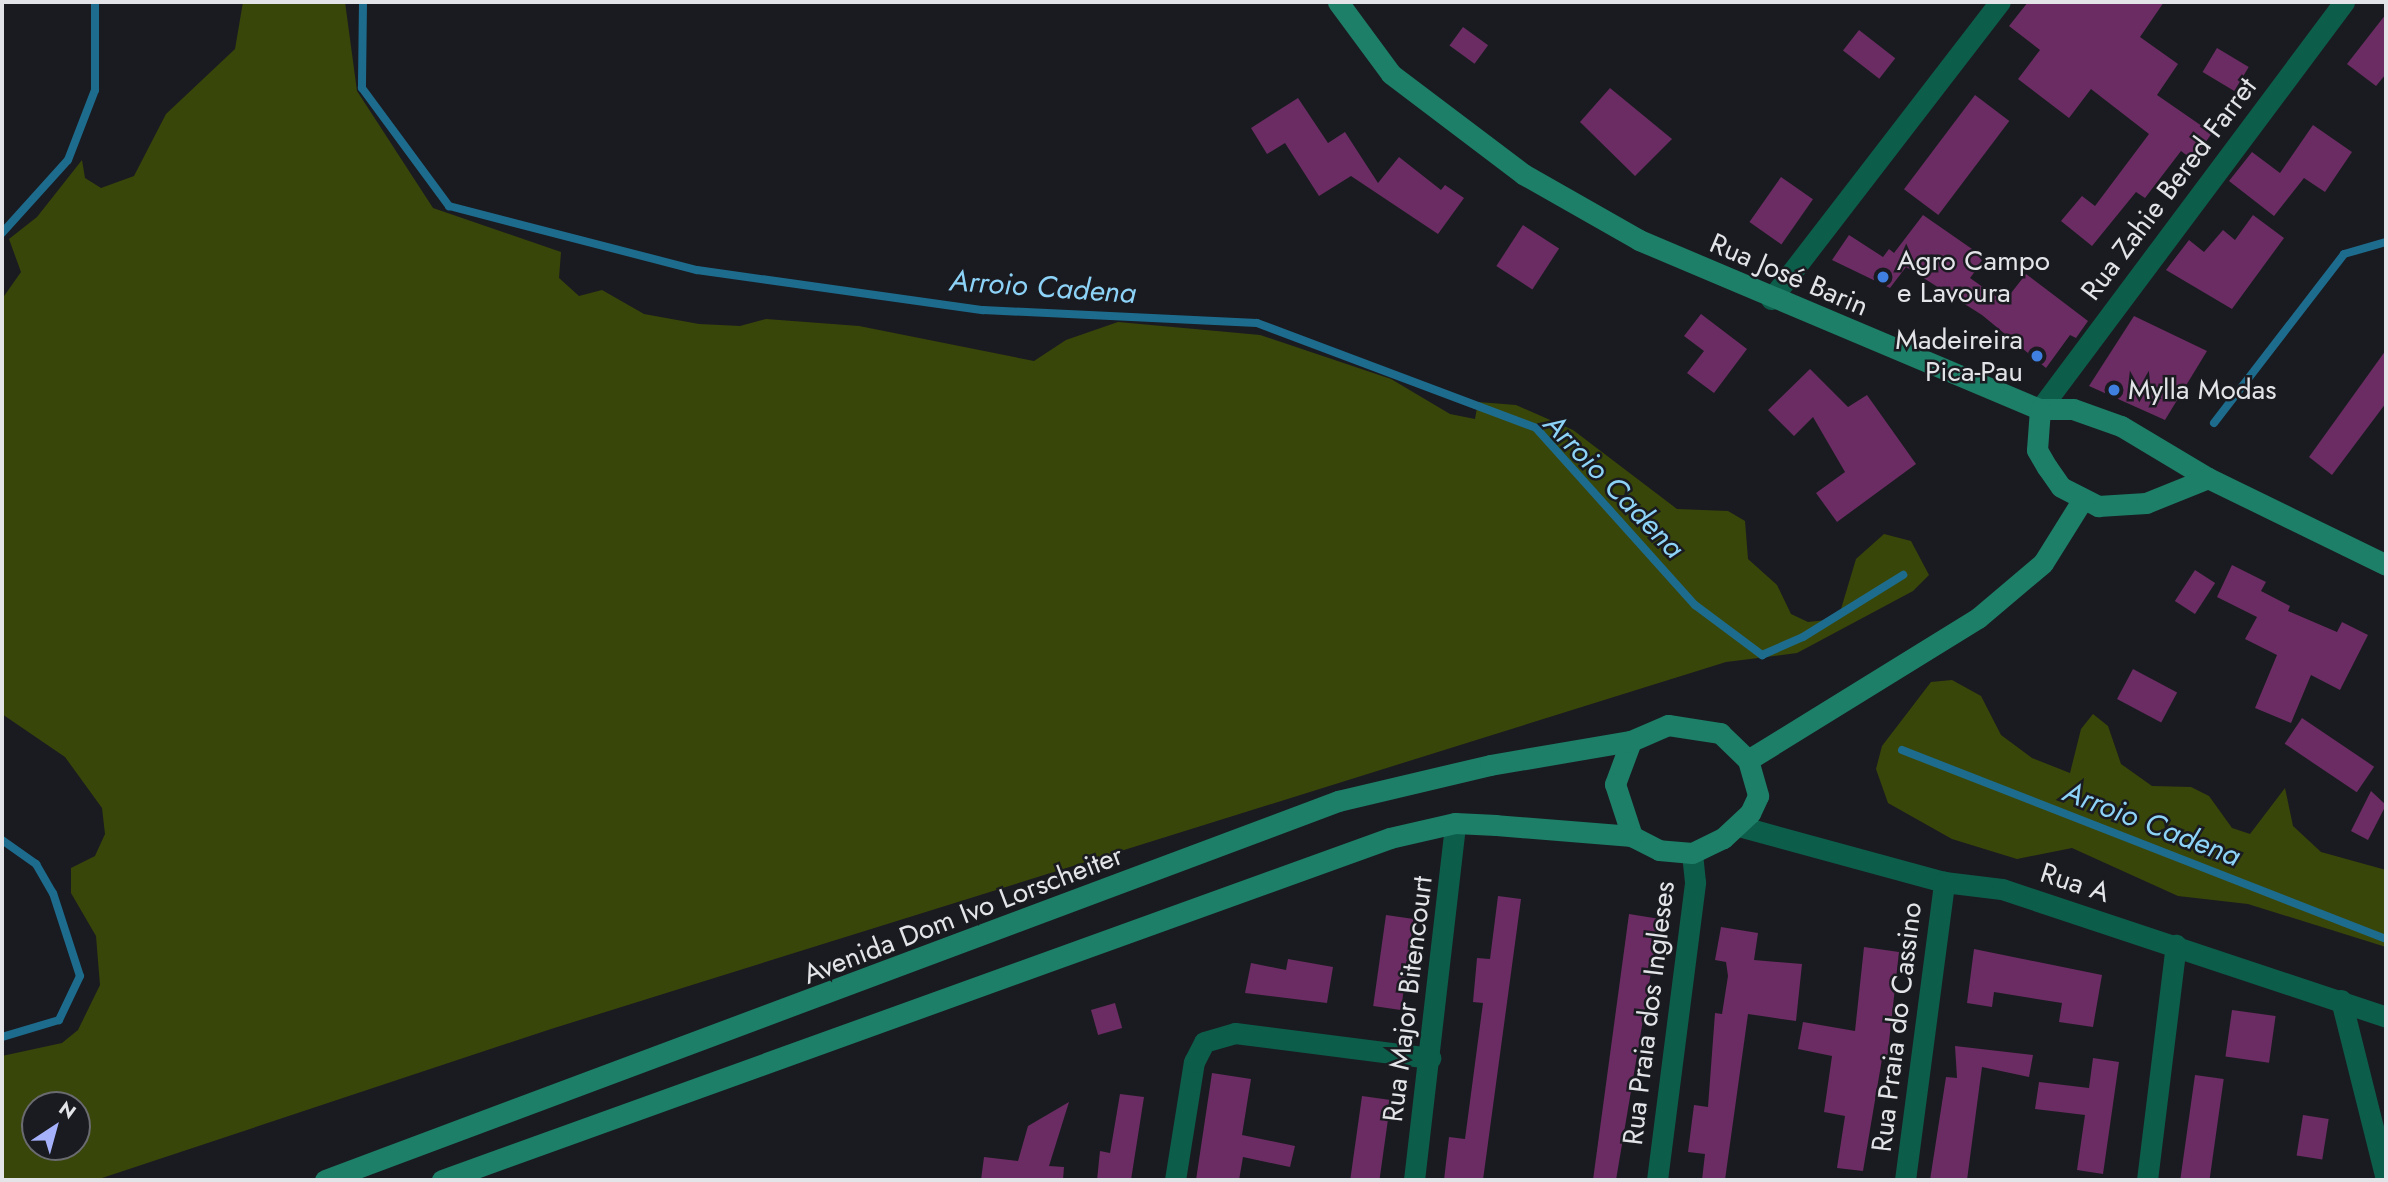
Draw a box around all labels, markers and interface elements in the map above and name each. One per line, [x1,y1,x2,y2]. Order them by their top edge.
street label: Rua Zahie Bered Farret [2074,71,2264,307]
street label: Rua José Barin [1705,227,1873,323]
place label: Agro Campo e Lavoura [1897,244,2050,310]
water label: Arroio Cadena [948,263,1138,311]
marker: Agro Campo e Lavoura [1875,269,1891,285]
place label: Madeireira Pica-Pau [1895,323,2023,389]
marker: Madeireira Pica-Pau [2029,348,2045,364]
place label: Mylla Modas [2128,373,2276,407]
marker: Mylla Modas [2106,382,2122,398]
water label: Arroio Cadena [1536,406,1692,566]
water label: Arroio Cadena [2058,774,2246,874]
street label: Avenida Dom Ivo Lorscheiter [798,838,1128,992]
street label: Rua A [2036,856,2114,910]
street label: Rua Major Bitencourt [1376,874,1440,1124]
street label: Rua Praia dos Ingleses [1616,879,1682,1147]
street label: Rua Praia do Cassino [1865,900,1929,1154]
north arrow [21,1091,91,1161]
text: N [53,1095,82,1126]

